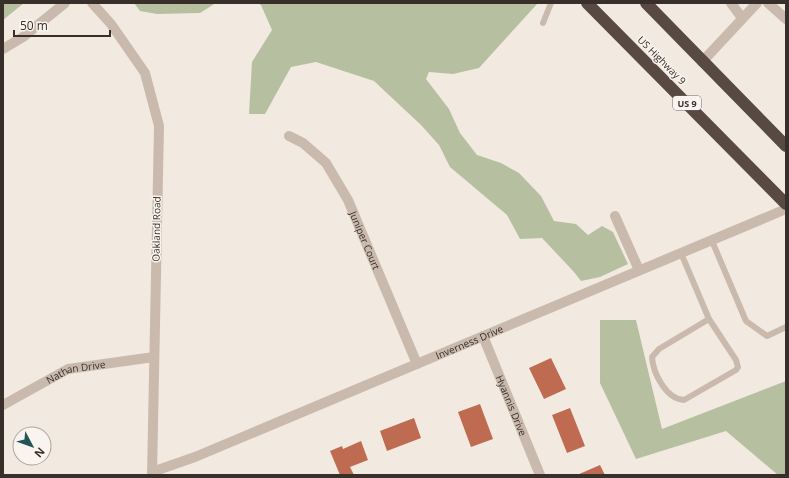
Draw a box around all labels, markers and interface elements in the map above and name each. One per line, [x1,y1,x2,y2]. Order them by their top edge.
scale bar [14,12,110,38]
text: 50 m [20,17,48,34]
street label: US Highway 9 [635,33,690,88]
road number: US 9 [673,96,701,110]
street label: Oakland Road [148,196,164,262]
street label: Juniper Court [346,208,384,272]
street label: Inverness Drive [433,321,506,362]
street label: Nathan Drive [44,357,106,387]
street label: Hyannis Drive [493,373,530,438]
north arrow [12,426,52,466]
text: N [31,445,49,461]

